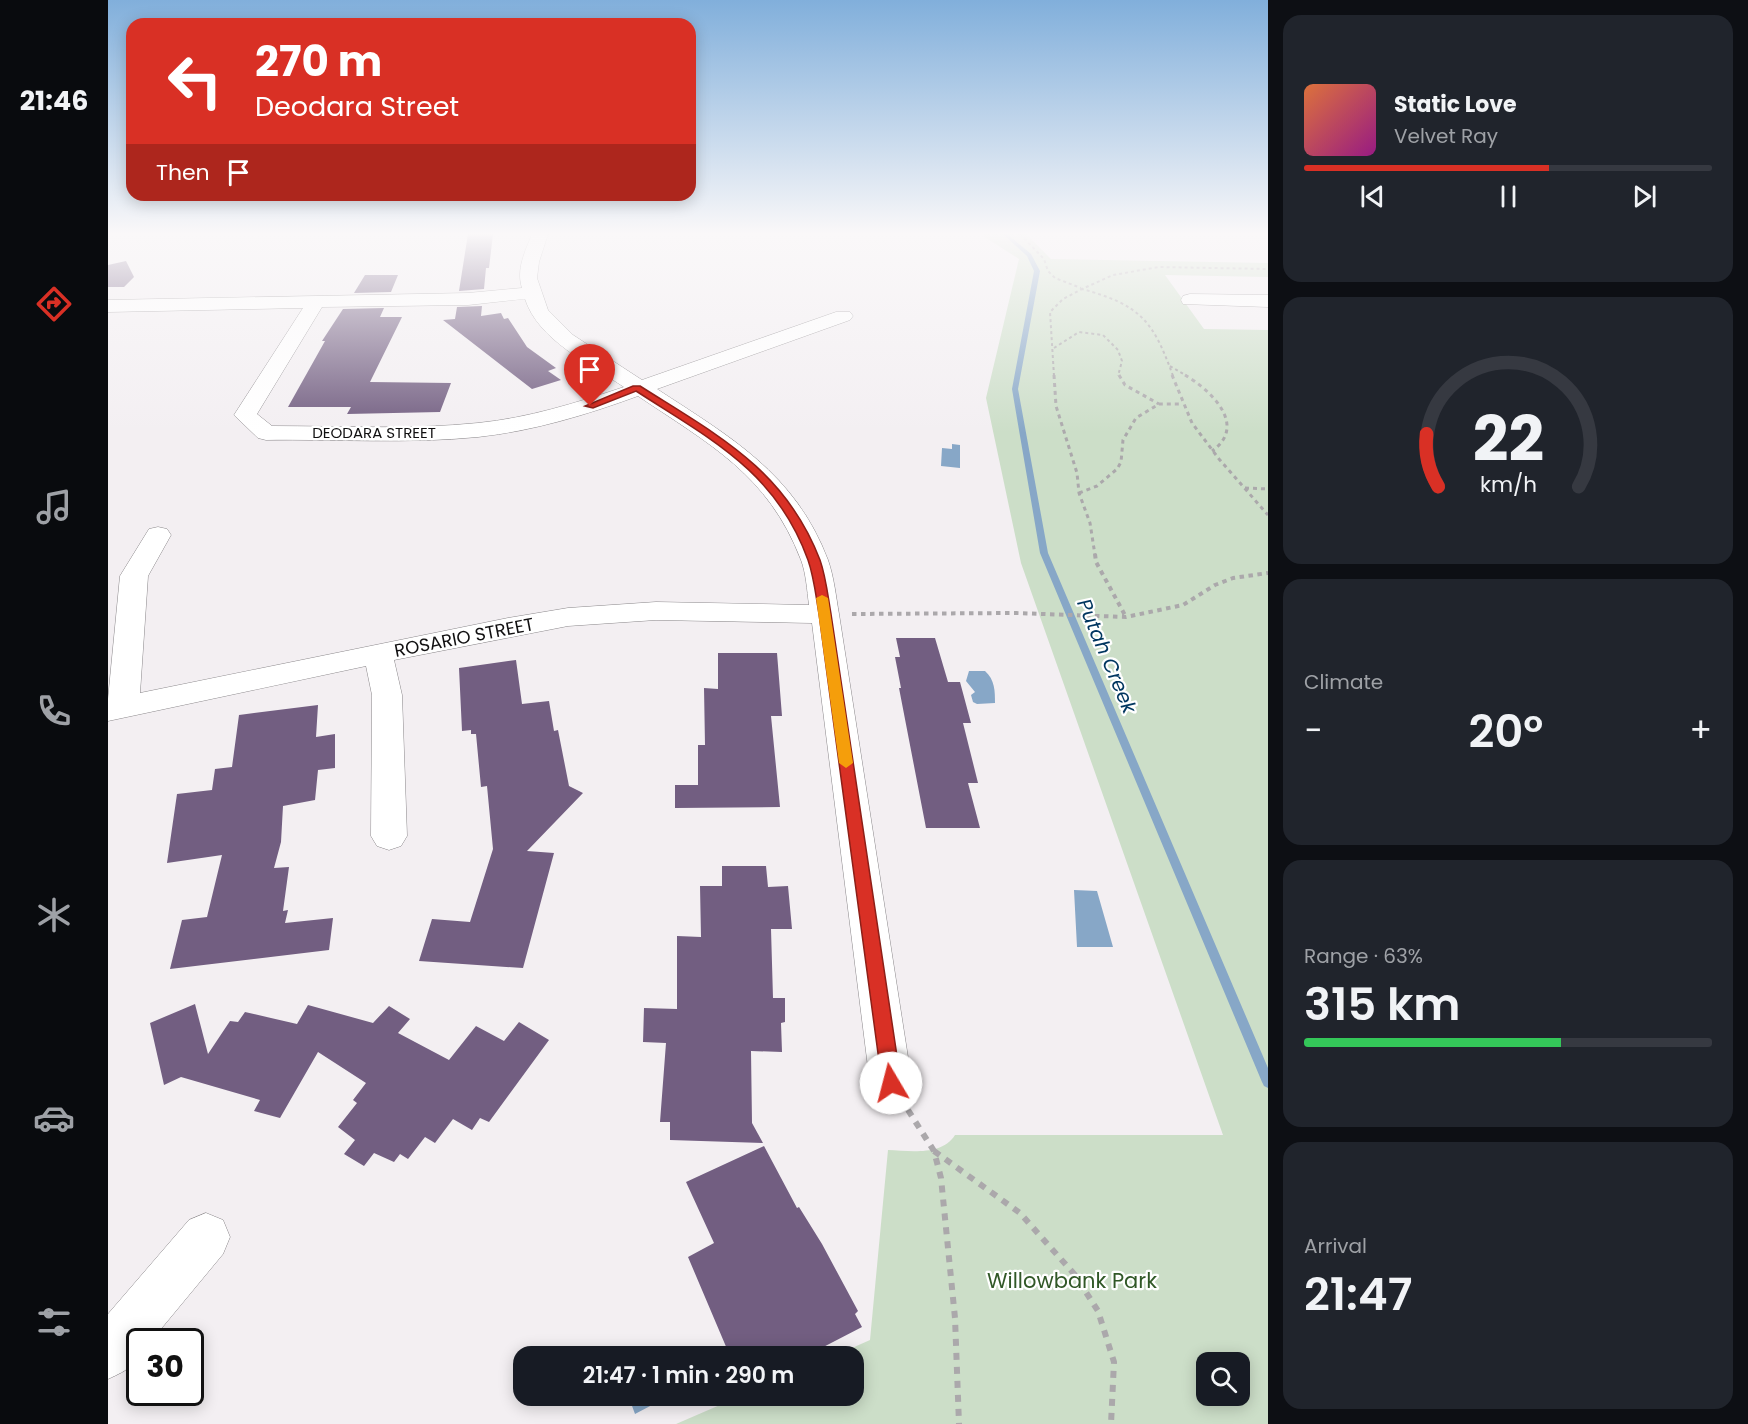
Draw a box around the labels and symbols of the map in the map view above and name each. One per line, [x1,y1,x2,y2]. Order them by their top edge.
pin [564,344,615,406]
street label: DEODARA STREET [312,422,436,443]
water label: Putah Creek [1070,594,1144,719]
street label: ROSARIO STREET [392,611,536,663]
position arrow [859,1051,923,1115]
park label: Willowbank Park [987,1266,1157,1295]
speed limit sign: 30 [126,1328,204,1406]

